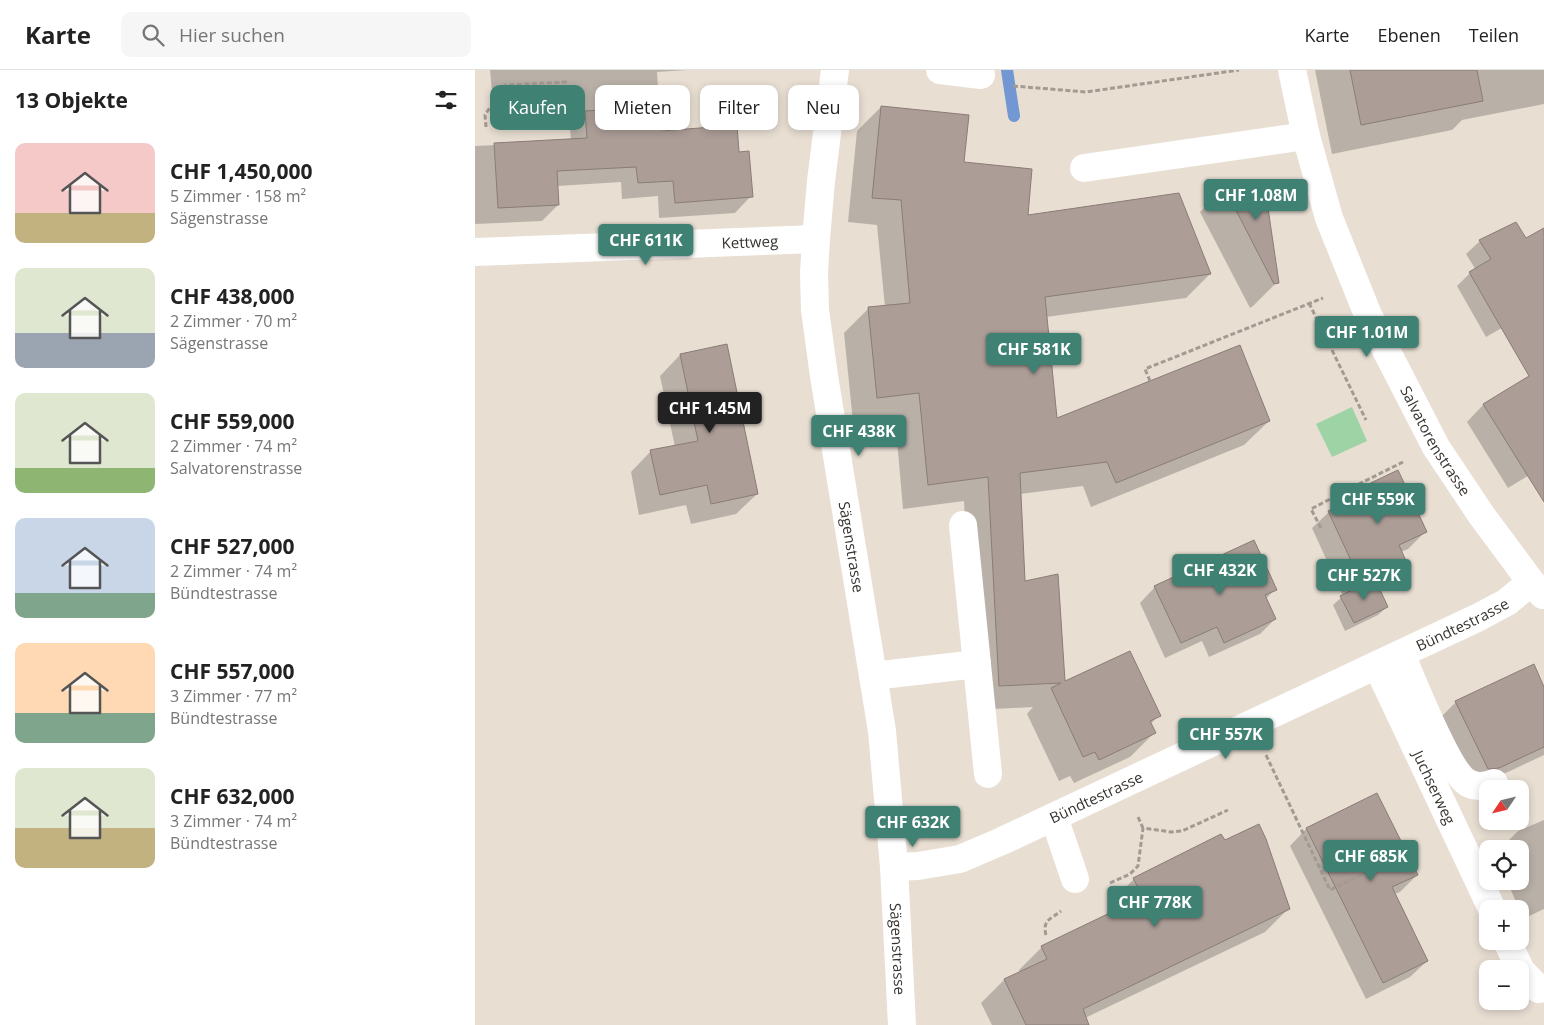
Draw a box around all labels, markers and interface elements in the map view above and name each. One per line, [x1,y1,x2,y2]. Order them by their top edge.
search box [121,12,471,57]
text: Karte [25,18,91,51]
icon: search [139,21,167,49]
text: Hier suchen [179,22,285,48]
text: Karte [1305,23,1349,47]
text: Ebenen [1377,23,1441,47]
text: Teilen [1469,23,1519,47]
chip: Kaufen [490,85,585,130]
chip: Mieten [595,85,690,130]
chip: Filter [700,85,778,130]
chip: Neu [788,85,859,130]
text: 13 Objekte [15,86,128,114]
icon: filters [432,86,460,114]
text: CHF 1,450,000 [170,157,312,185]
icon: home [55,163,115,223]
pin: CHF 1.08M [1199,178,1313,221]
text: CHF 1.08M [1215,184,1297,206]
text: 5 Zimmer · 158 m² [170,185,306,207]
text: Sägenstrasse [170,207,268,229]
pin: CHF 611K [594,224,698,266]
text: CHF 611K [609,229,683,251]
street label: Kettweg [721,230,778,253]
text: CHF 438,000 [170,282,294,310]
icon: home [55,288,115,348]
text: 2 Zimmer · 70 m² [170,310,297,332]
pin: CHF 1.01M [1310,316,1424,358]
text: CHF 1.01M [1326,321,1408,343]
text: Sägenstrasse [170,332,268,354]
pin: CHF 581K [982,332,1086,375]
text: CHF 581K [997,338,1071,360]
street label: Salvatorenstrasse [1396,382,1476,499]
pin: CHF 1.45M [653,392,767,434]
text: CHF 1.45M [669,397,751,419]
text: CHF 559,000 [170,407,294,435]
icon: home [55,413,115,473]
pin: CHF 438K [807,414,911,457]
text: CHF 438K [822,420,896,442]
text: 2 Zimmer · 74 m² [170,435,297,457]
text: Salvatorenstrasse [170,457,302,479]
pin: CHF 559K [1326,482,1430,525]
text: CHF 559K [1341,488,1415,510]
street label: Sägenstrasse [835,500,869,594]
text: CHF 527,000 [170,532,294,560]
icon: home [55,538,115,598]
pin: CHF 432K [1168,554,1272,596]
pin: CHF 527K [1312,558,1416,601]
text: CHF 432K [1183,559,1257,581]
text: 2 Zimmer · 74 m² [170,560,297,582]
text: CHF 527K [1327,564,1401,586]
text: Bündtestrasse [170,582,277,604]
street label: Bündtestrasse [1413,593,1512,655]
text: CHF 557,000 [170,657,294,685]
icon: home [55,663,115,723]
text: 3 Zimmer · 77 m² [170,685,297,707]
text: Bündtestrasse [170,707,277,729]
pin: CHF 557K [1174,718,1278,760]
text: CHF 557K [1189,723,1263,745]
street label: Juchserweg [1408,745,1461,827]
street label: Bündtestrasse [1046,766,1146,827]
north arrow [1479,780,1529,830]
map controls [1479,780,1529,1010]
text: CHF 632,000 [170,782,294,810]
icon: home [55,788,115,848]
pin: CHF 632K [861,806,965,848]
text: 3 Zimmer · 74 m² [170,810,297,832]
text: CHF 632K [876,811,950,833]
text: Bündtestrasse [170,832,277,854]
pin: CHF 685K [1319,840,1423,882]
button: locate [1479,840,1529,890]
text: CHF 685K [1334,845,1408,867]
pin: CHF 778K [1103,886,1207,928]
text: CHF 778K [1118,891,1192,913]
button: + [1479,900,1529,950]
street label: Sägenstrasse [886,902,910,995]
button: − [1479,960,1529,1010]

